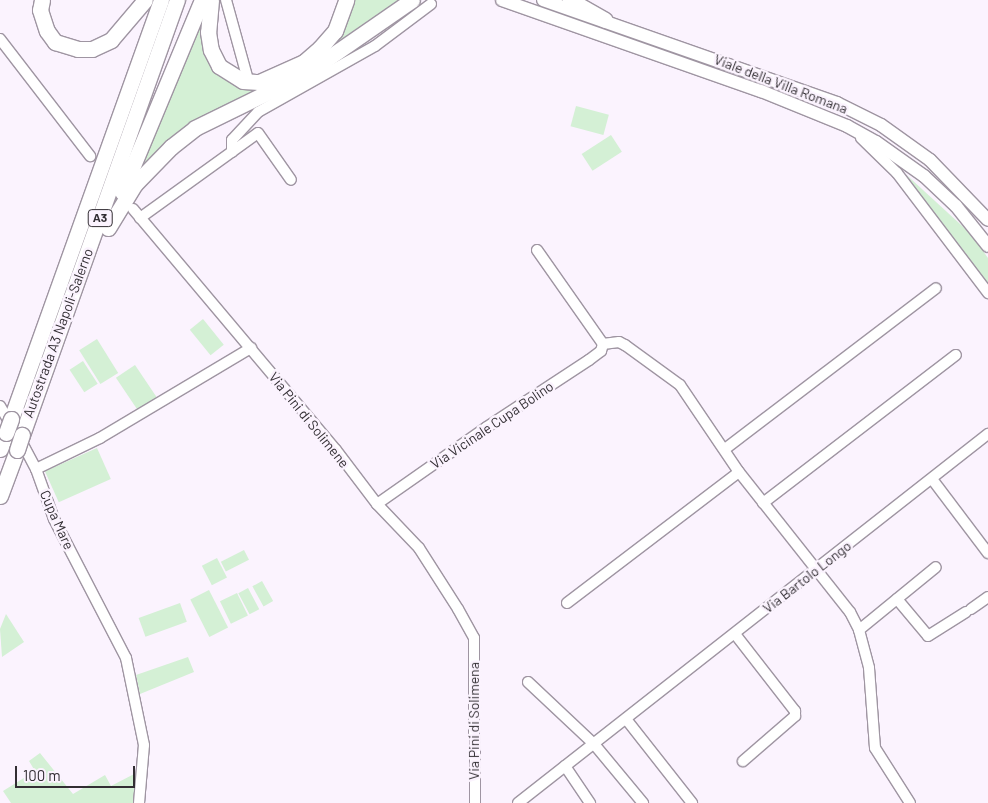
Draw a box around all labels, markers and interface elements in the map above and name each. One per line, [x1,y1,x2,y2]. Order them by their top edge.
street label: Viale della Villa Romana [712,51,850,117]
road number: A3 [88,208,112,228]
street label: Autostrada A3 Napoli-Salerno [19,246,97,420]
street label: Via Pini di Solimene [265,369,353,471]
street label: Via Vicinale Cupa Bolino [427,378,557,472]
street label: Cupa Mare [36,488,78,552]
street label: Via Bartolo Longo [760,537,854,617]
street label: Via Pini di Solimena [466,662,482,780]
scale bar [18,756,138,788]
text: 100 m [23,766,61,784]

